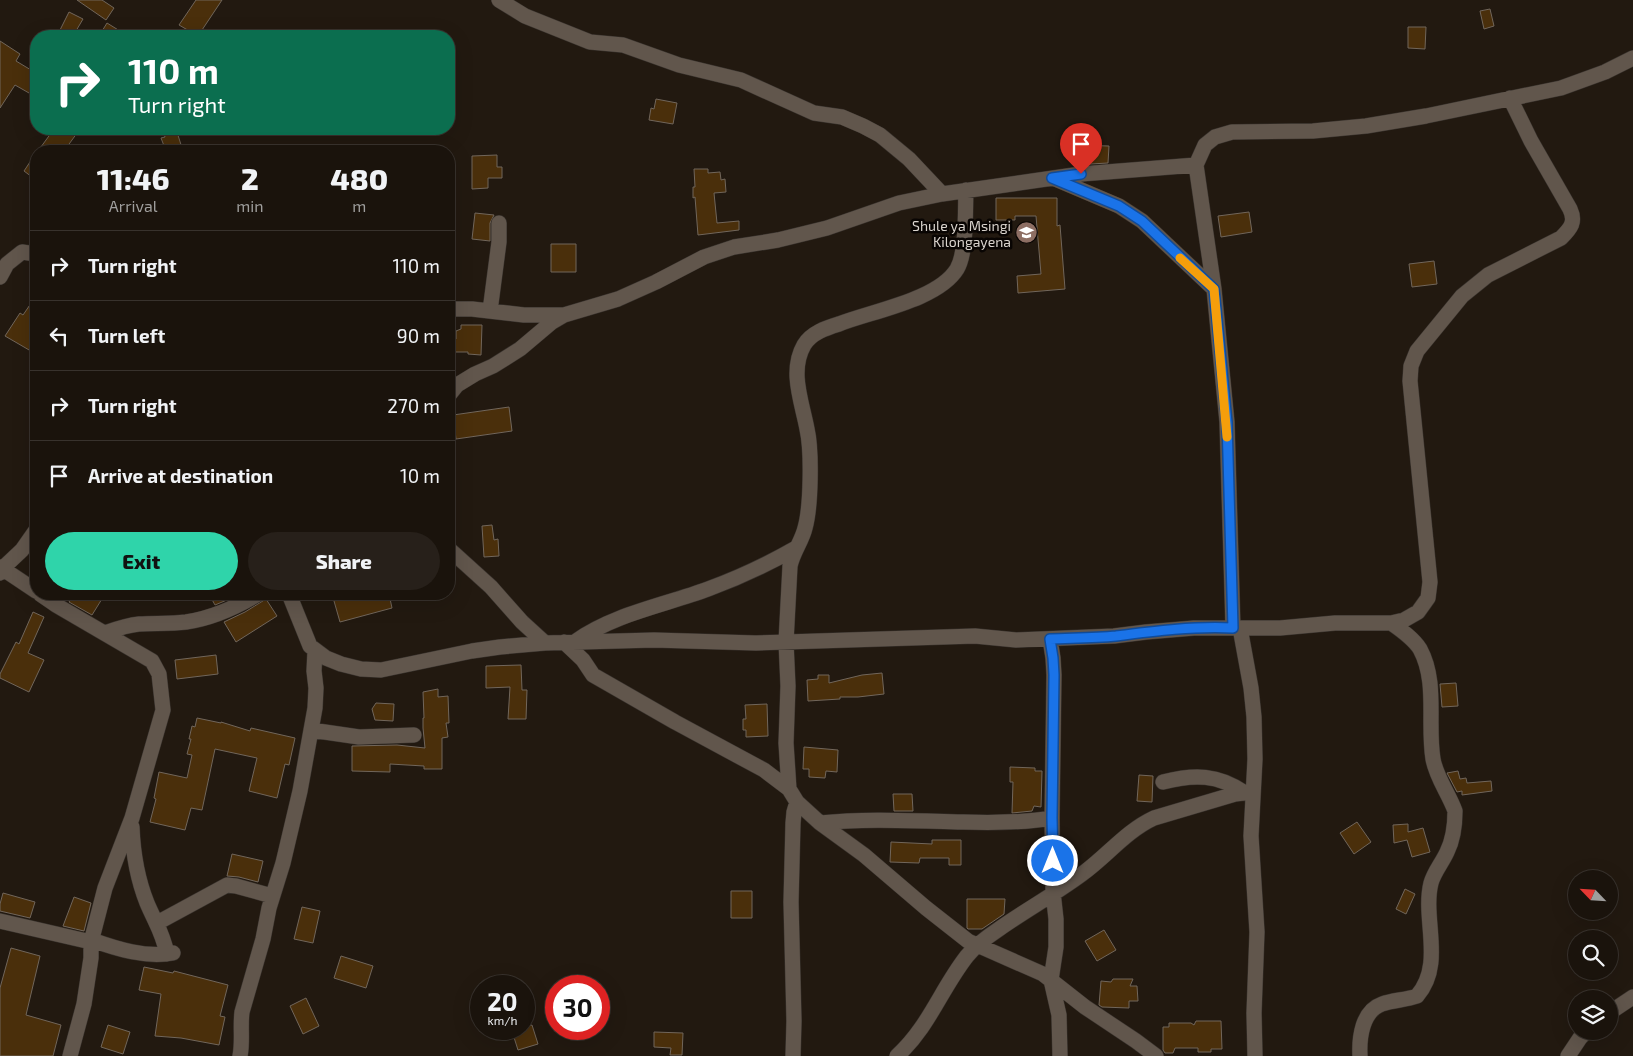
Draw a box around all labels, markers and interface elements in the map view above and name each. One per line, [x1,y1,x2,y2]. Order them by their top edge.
text: 110 m [128,49,219,91]
icon: right [45,50,110,115]
text: Turn right [128,91,226,117]
pin [1060,123,1102,174]
icon: arrive [1067,130,1095,158]
text: 11:46 [97,160,169,196]
text: 2 [241,160,259,196]
text: 480 [330,160,388,196]
text: Arrival [109,196,157,215]
text: min [236,196,264,215]
text: m [352,196,366,215]
place label: Shule ya Msingi Kilongayena [912,217,1011,250]
school or university icon: Shule ya Msingi Kilongayena [1015,221,1039,245]
icon: right [45,252,73,280]
text: Turn right [88,254,176,277]
text: 110 m [393,254,440,277]
icon: left [45,322,73,350]
text: Turn left [88,324,165,347]
text: 90 m [397,324,440,347]
icon: right [45,392,73,420]
text: Turn right [88,394,176,417]
text: 270 m [387,394,440,417]
icon: arrive [45,462,73,490]
text: Arrive at destination [88,464,273,487]
text: 10 m [400,464,440,487]
button: Exit [45,532,238,590]
button: Share [248,532,440,590]
position arrow [1026,834,1078,886]
north arrow [1568,870,1618,920]
map controls [1568,870,1618,1040]
button: search [1568,930,1618,980]
speed limit sign: 30 [545,975,610,1040]
text: 20 [487,986,518,1016]
button: layers [1568,990,1618,1040]
text: km/h [488,1013,517,1027]

